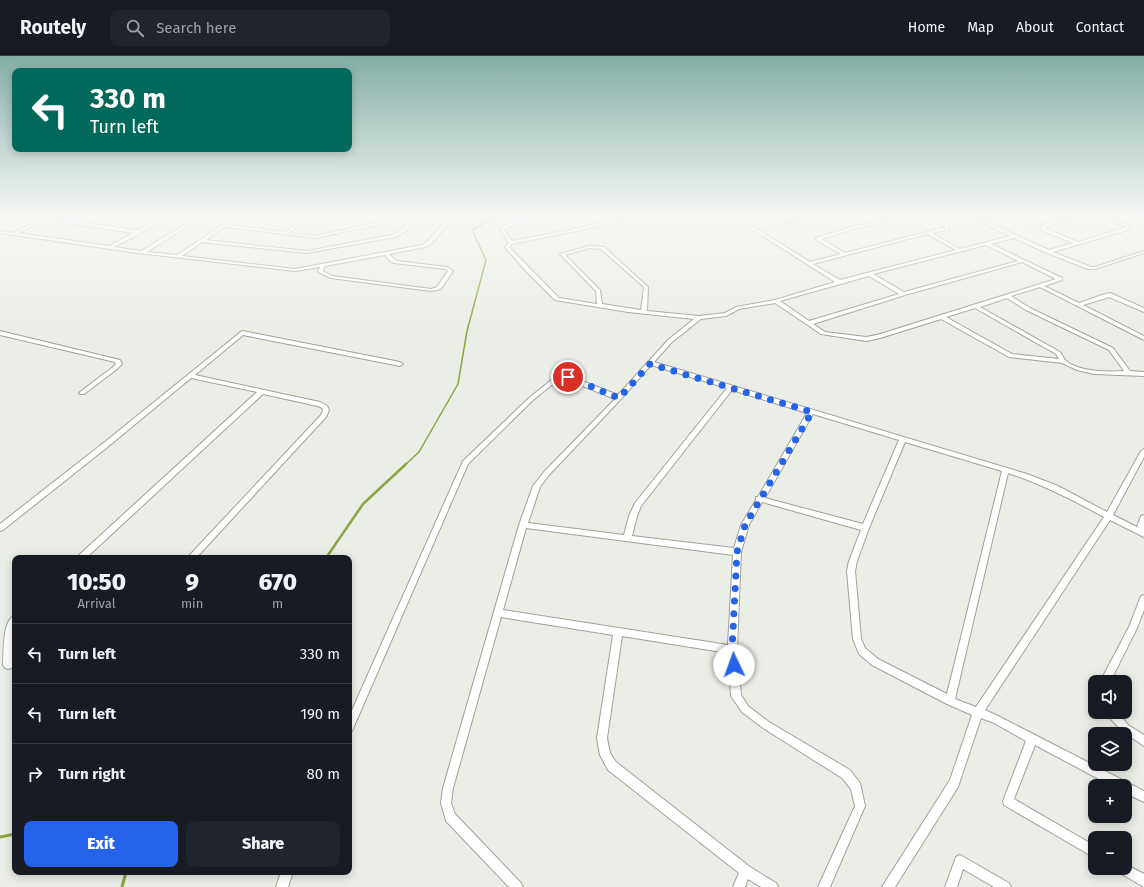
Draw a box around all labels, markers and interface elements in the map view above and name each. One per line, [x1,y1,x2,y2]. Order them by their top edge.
search box [110,10,390,46]
text: Routely [20,16,86,39]
icon: search [124,17,146,39]
text: Search here [156,19,236,37]
text: Home [908,19,945,36]
text: Map [967,19,994,36]
text: About [1016,19,1054,36]
text: Contact [1076,19,1124,36]
text: 330 m [90,82,166,115]
icon: left [24,84,76,136]
text: Turn left [90,116,159,138]
pin [551,360,585,394]
icon: arrive [557,366,579,388]
text: 10:50 [67,568,126,596]
text: 9 [185,568,199,596]
text: 670 [258,568,297,596]
text: Arrival [77,596,116,611]
text: min [181,596,203,611]
text: m [272,596,283,611]
icon: left [24,643,46,665]
position arrow [713,644,755,686]
text: Turn left [58,645,116,663]
text: 330 m [300,645,340,663]
map controls [1088,675,1132,875]
button: sound [1088,675,1132,719]
icon: left [24,703,46,725]
text: Turn left [58,705,116,723]
text: 190 m [300,705,340,723]
button: layers [1088,727,1132,771]
icon: right [24,763,46,785]
text: Turn right [58,765,125,783]
text: 80 m [307,765,340,783]
button: + [1088,779,1132,823]
button: Exit [24,821,178,867]
button: Share [186,821,340,867]
button: − [1088,831,1132,875]

